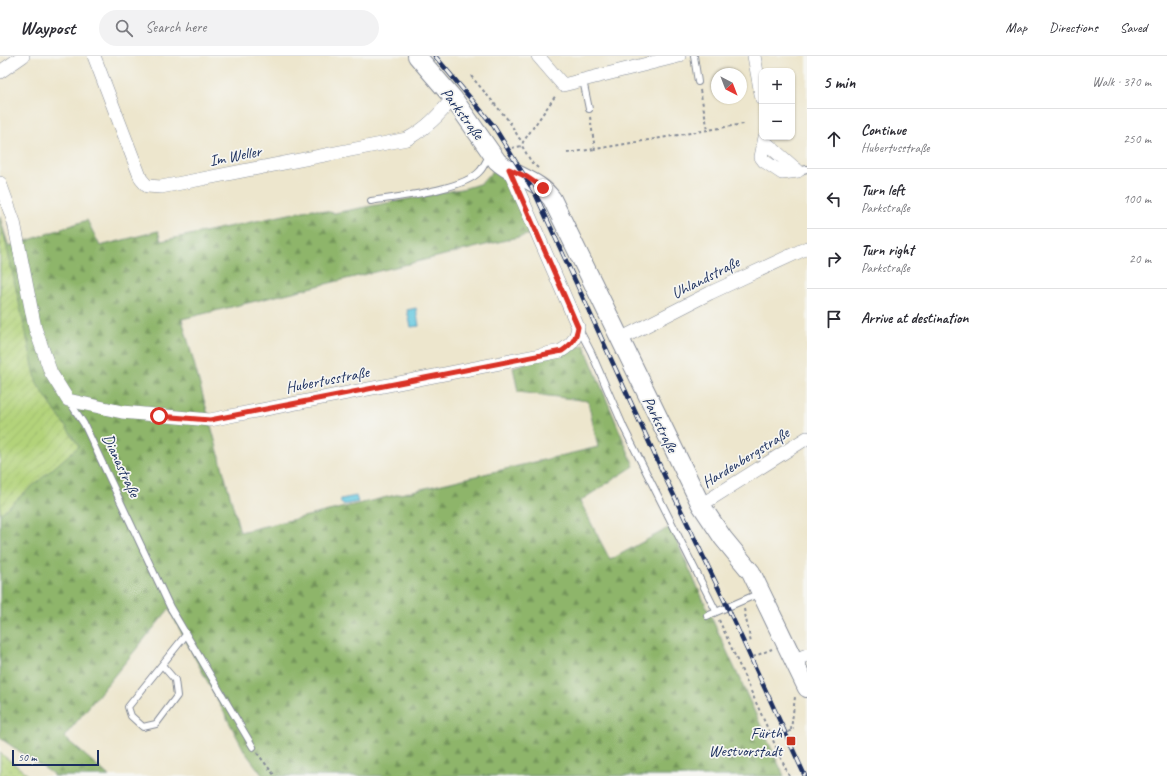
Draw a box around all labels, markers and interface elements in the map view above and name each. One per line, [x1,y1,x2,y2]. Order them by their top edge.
search box [99,10,379,46]
text: Waypost [20,16,75,40]
icon: search [113,17,135,39]
text: Search here [145,18,206,37]
text: Map [1006,19,1027,36]
text: Directions [1049,19,1098,36]
text: Saved [1120,19,1147,36]
north arrow [711,68,747,104]
map controls [759,68,795,140]
button: + [759,68,795,104]
text: 5 min [823,72,855,93]
text: Walk · 370 m [1092,74,1151,90]
street label: Parkstraße [436,84,489,145]
button: − [759,104,795,140]
text: Continue [861,121,906,140]
icon: ahead [823,128,845,150]
text: 250 m [1123,131,1151,147]
text: Hubertusstraße [861,140,930,156]
street label: Im Weller [208,141,265,171]
route end [534,179,552,197]
text: Turn left [861,181,904,200]
icon: left [823,188,845,210]
text: 100 m [1123,191,1151,207]
text: Parkstraße [861,200,910,216]
text: Turn right [861,241,914,260]
icon: right [823,248,845,270]
text: 20 m [1129,251,1151,267]
street label: Uhlandstraße [668,252,744,303]
text: Parkstraße [861,260,910,276]
icon: arrive [823,308,845,330]
text: Arrive at destination [861,309,968,328]
street label: Hubertusstraße [284,362,372,398]
street label: Parkstraße [638,393,683,457]
route start [150,407,168,425]
street label: Hardenbergstraße [698,422,794,493]
street label: Dianastraße [98,431,145,502]
place label: Fürth Westvorstadt [709,723,784,761]
marker: Fürth Westvorstadt [785,735,797,747]
scale bar [12,748,99,767]
text: 50 m [18,750,37,764]

